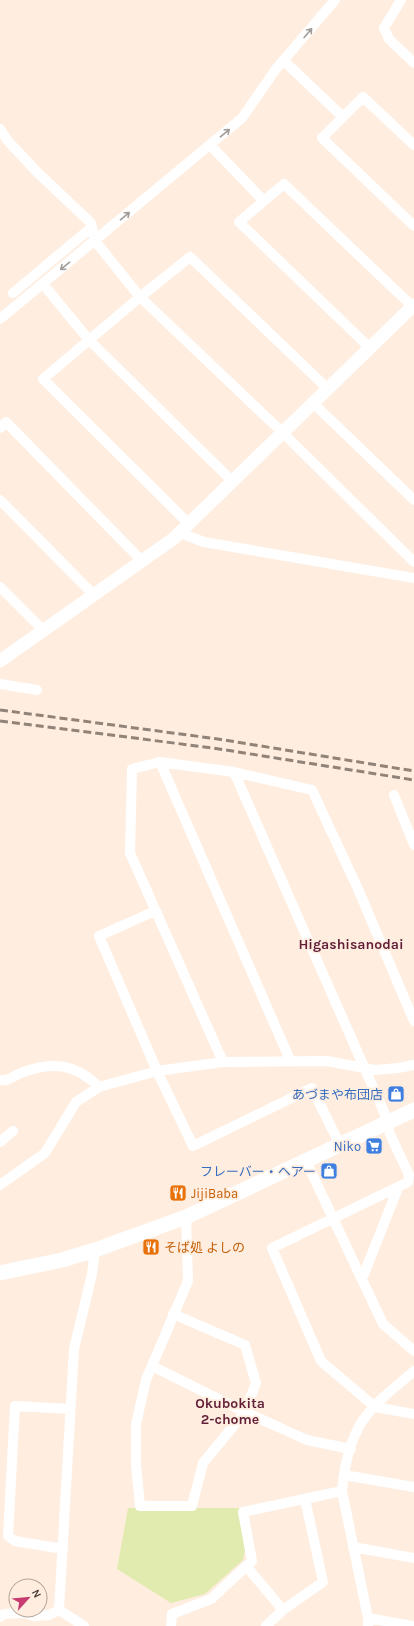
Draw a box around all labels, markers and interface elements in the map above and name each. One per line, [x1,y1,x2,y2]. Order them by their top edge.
one-way arrow [303,28,312,38]
one-way arrow [220,128,230,137]
one-way arrow [120,211,131,220]
one-way arrow [60,261,71,270]
district label: Higashisanodai [298,936,404,953]
shop icon: あづまや布団店 [386,1084,406,1104]
place label: あづまや布団店 [292,1087,383,1102]
supermarket icon: Niko [364,1136,384,1156]
place label: Niko [334,1139,361,1154]
shop icon: フレーバー・ヘアー [319,1161,339,1181]
place label: フレーバー・ヘアー [200,1164,316,1179]
restaurant icon: JijiBaba [168,1183,188,1203]
place label: JijiBaba [191,1186,238,1201]
restaurant icon: そば処 よしの [141,1237,161,1257]
place label: そば処 よしの [164,1240,245,1255]
district label: Okubokita 2-chome [195,1395,265,1428]
north arrow [8,1578,48,1618]
text: N [29,1587,44,1600]

